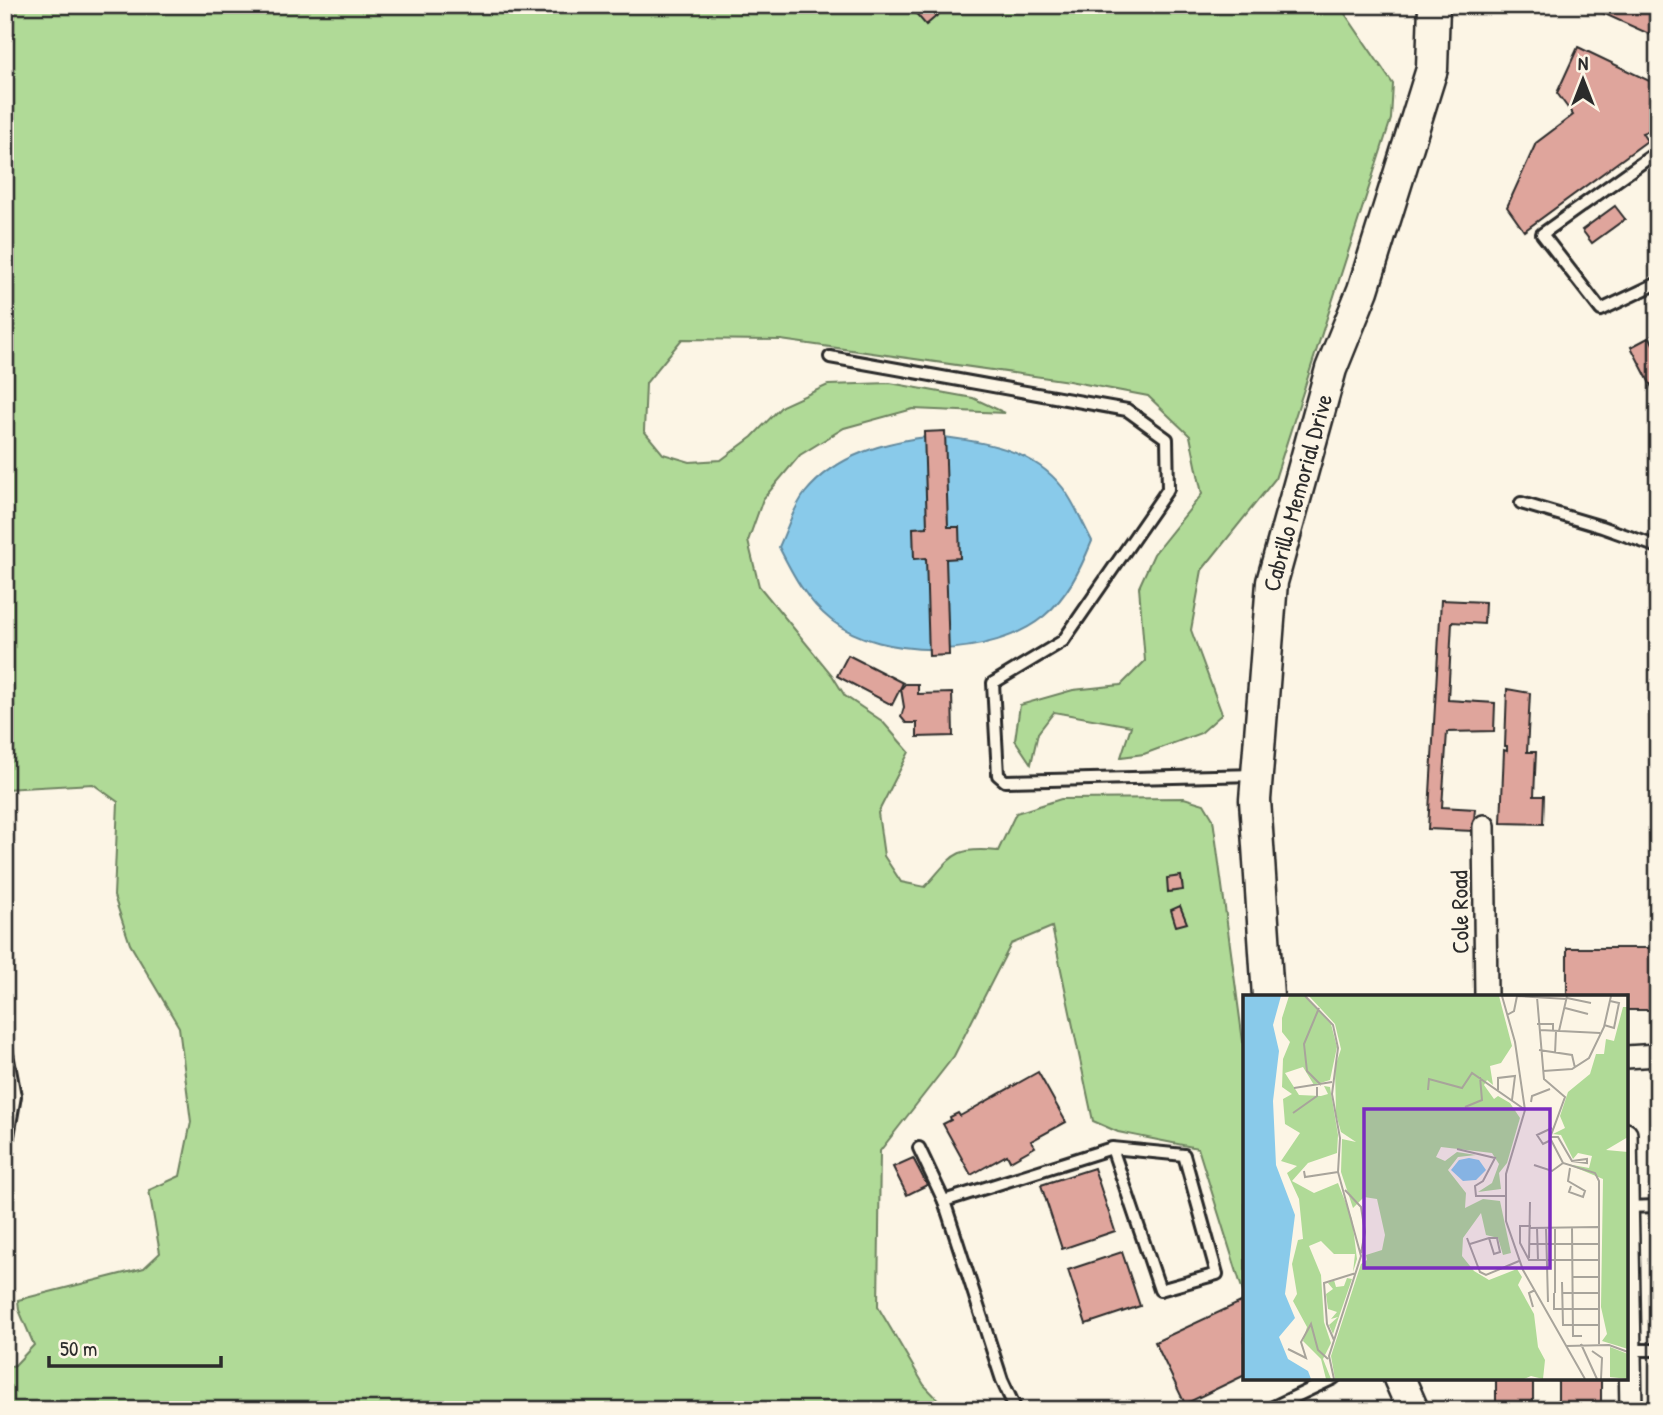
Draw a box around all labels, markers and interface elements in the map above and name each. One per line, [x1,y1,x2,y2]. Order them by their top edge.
north arrow [1548,46,1618,116]
text: N [1578,50,1588,76]
street label: Cabrillo Memorial Drive [1255,390,1340,592]
street label: Cole Road [1442,870,1476,954]
inset map [1243,995,1628,1380]
scale bar [49,1324,220,1368]
text: 50 m [60,1334,97,1363]

